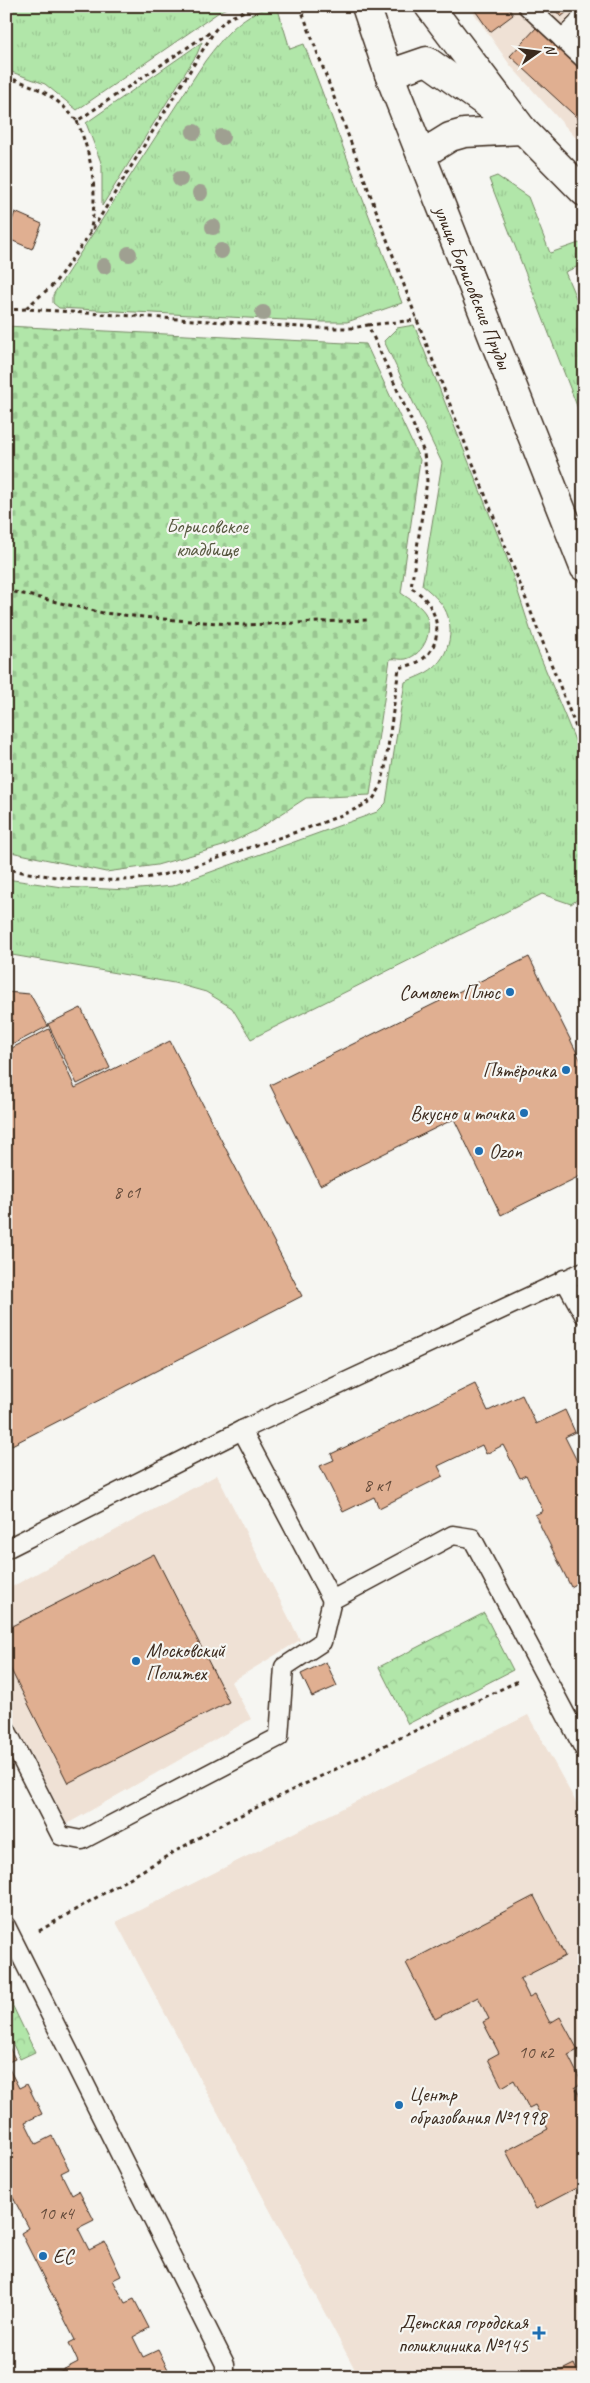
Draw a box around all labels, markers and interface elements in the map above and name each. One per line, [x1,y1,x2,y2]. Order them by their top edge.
north arrow [512,28,562,78]
text: N [541,43,560,57]
street label: улица Борисовские Пруды [428,201,517,374]
park label: Борисовское кладбище [166,514,249,562]
place label: Самолет Плюс [399,980,501,1005]
marker: Самолет Плюс [504,986,516,998]
place label: Пятёрочка [483,1058,558,1083]
marker: Пятёрочка [560,1064,572,1076]
place label: Вкусно и точка [410,1101,516,1126]
marker: Вкусно и точка [518,1107,530,1119]
place label: Ozon [489,1139,523,1164]
marker: Ozon [473,1145,485,1157]
house number: 8 c1 [114,1181,141,1203]
house number: 8 к1 [363,1474,391,1496]
place label: Московский Политех [146,1638,227,1686]
marker: Московский Политех [130,1655,142,1667]
house number: 10 к2 [518,2041,556,2063]
place label: Центр образования №1998 [409,2082,548,2130]
marker: Центр образования №1998 [393,2099,405,2111]
house number: 10 к4 [38,2202,76,2224]
place label: ЕС [53,2244,76,2269]
marker: ЕС [37,2250,49,2262]
place label: Детская городская поликлиника №145 [398,2310,529,2358]
marker: Детская городская поликлиника №145 [532,2326,546,2340]

